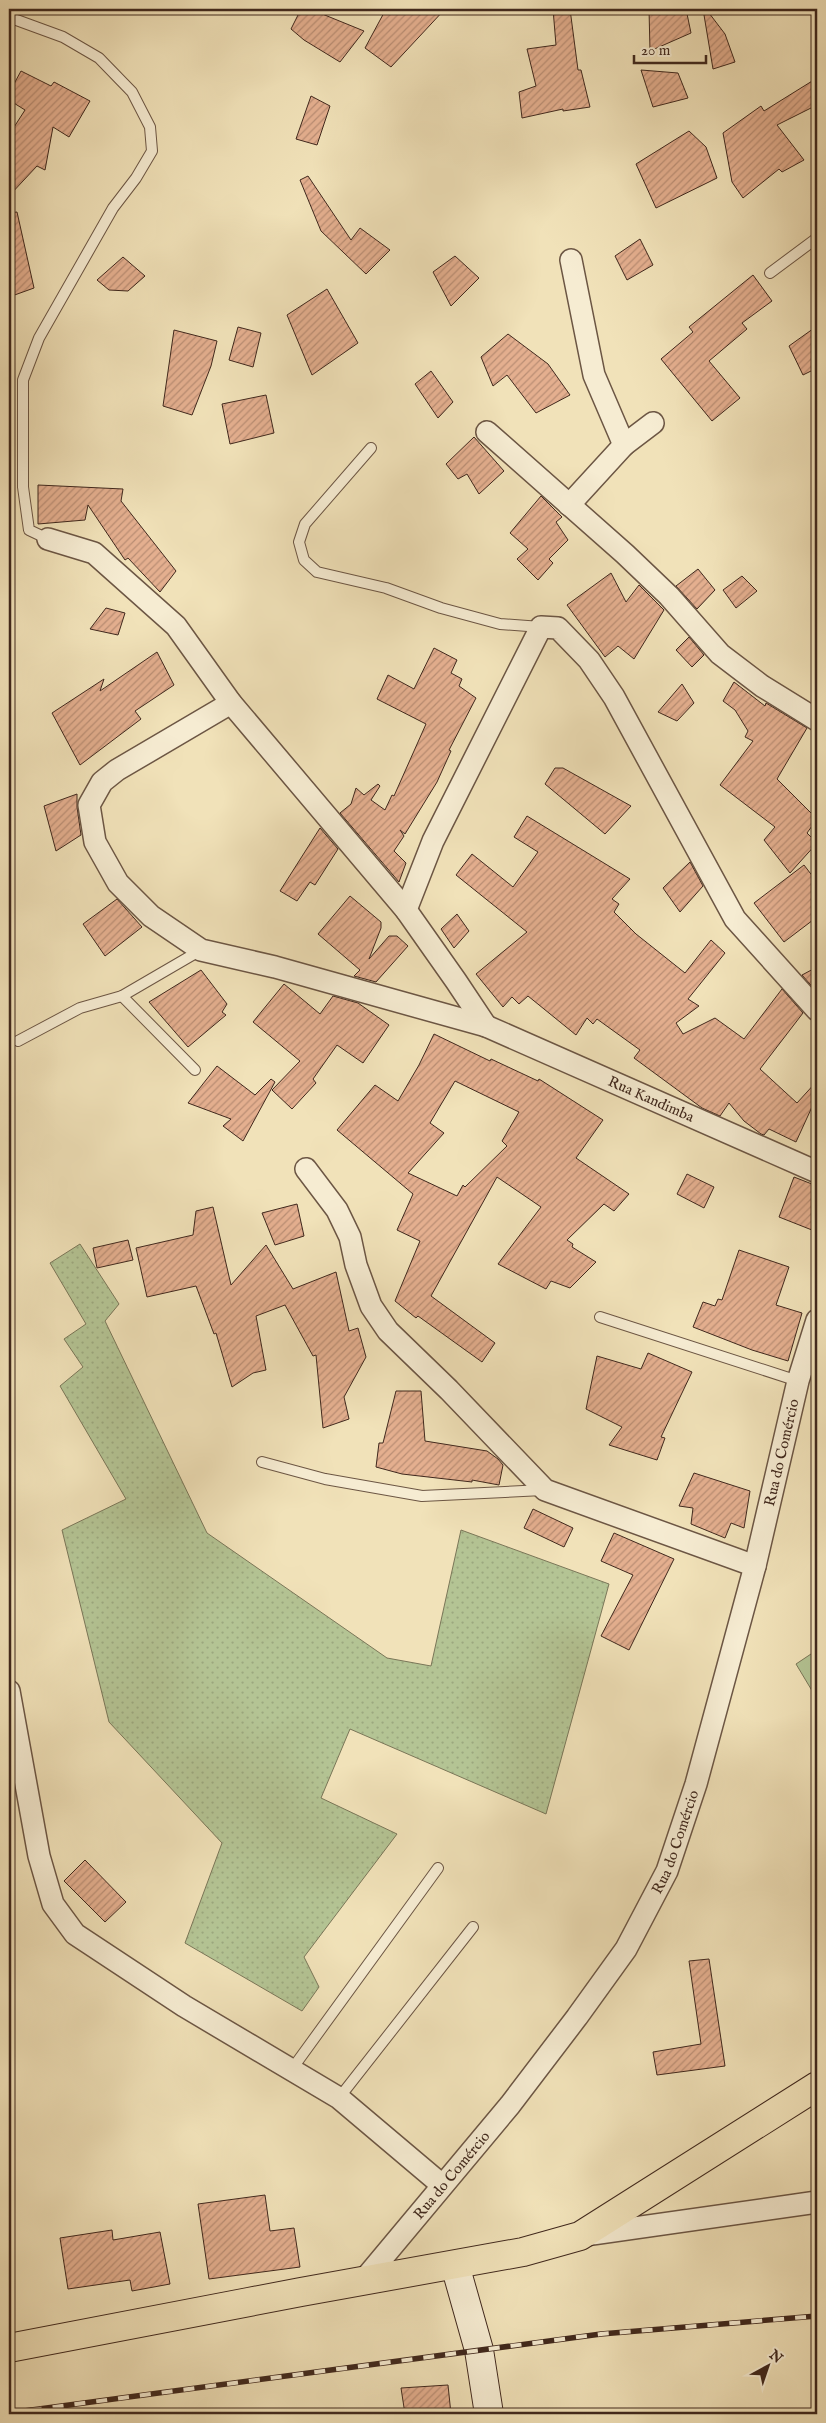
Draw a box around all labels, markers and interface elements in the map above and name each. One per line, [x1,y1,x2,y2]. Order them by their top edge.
scale bar [634,32,706,64]
text: 20 m [641,41,671,60]
street label: Rua Kandimba [605,1072,698,1126]
street label: Rua do Comércio [760,1397,803,1508]
street label: Rua do Comércio [647,1787,703,1897]
street label: Rua do Comércio [409,2127,494,2223]
north arrow [744,2340,794,2390]
text: N [765,2345,786,2368]

